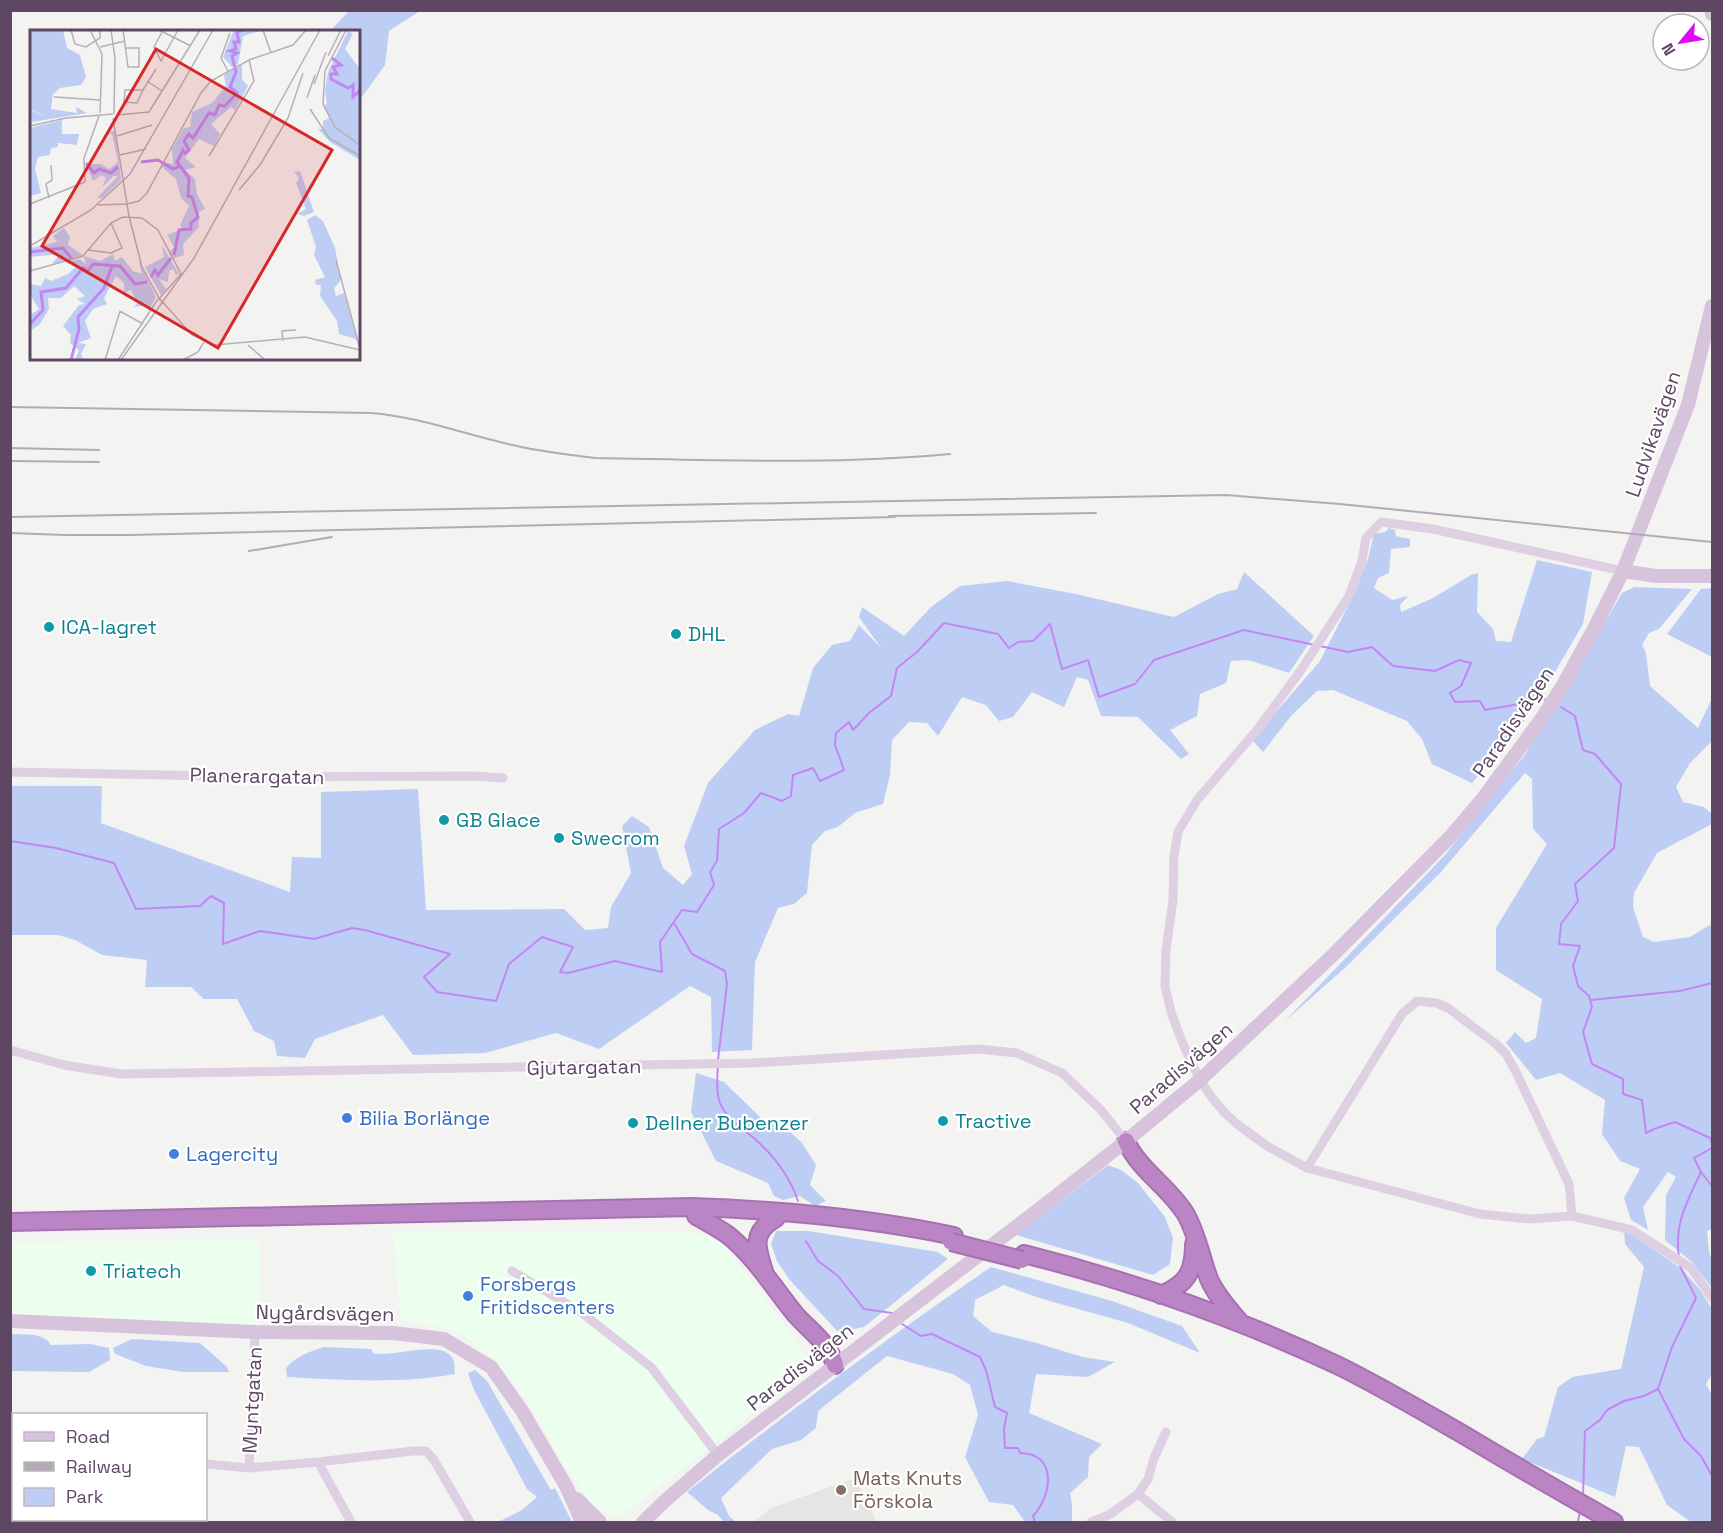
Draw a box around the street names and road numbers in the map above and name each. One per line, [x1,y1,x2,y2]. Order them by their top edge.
street label: Ludvikavägen [1619,367,1687,501]
street label: Paradisvägen [1466,662,1560,782]
street label: Planerargatan [189,762,325,790]
street label: Paradisvägen [1124,1016,1238,1120]
street label: Gjutargatan [526,1053,642,1081]
street label: Nygårdsvägen [255,1299,395,1327]
street label: Paradisvägen [741,1317,859,1417]
street label: Myntgatan [236,1346,268,1454]

